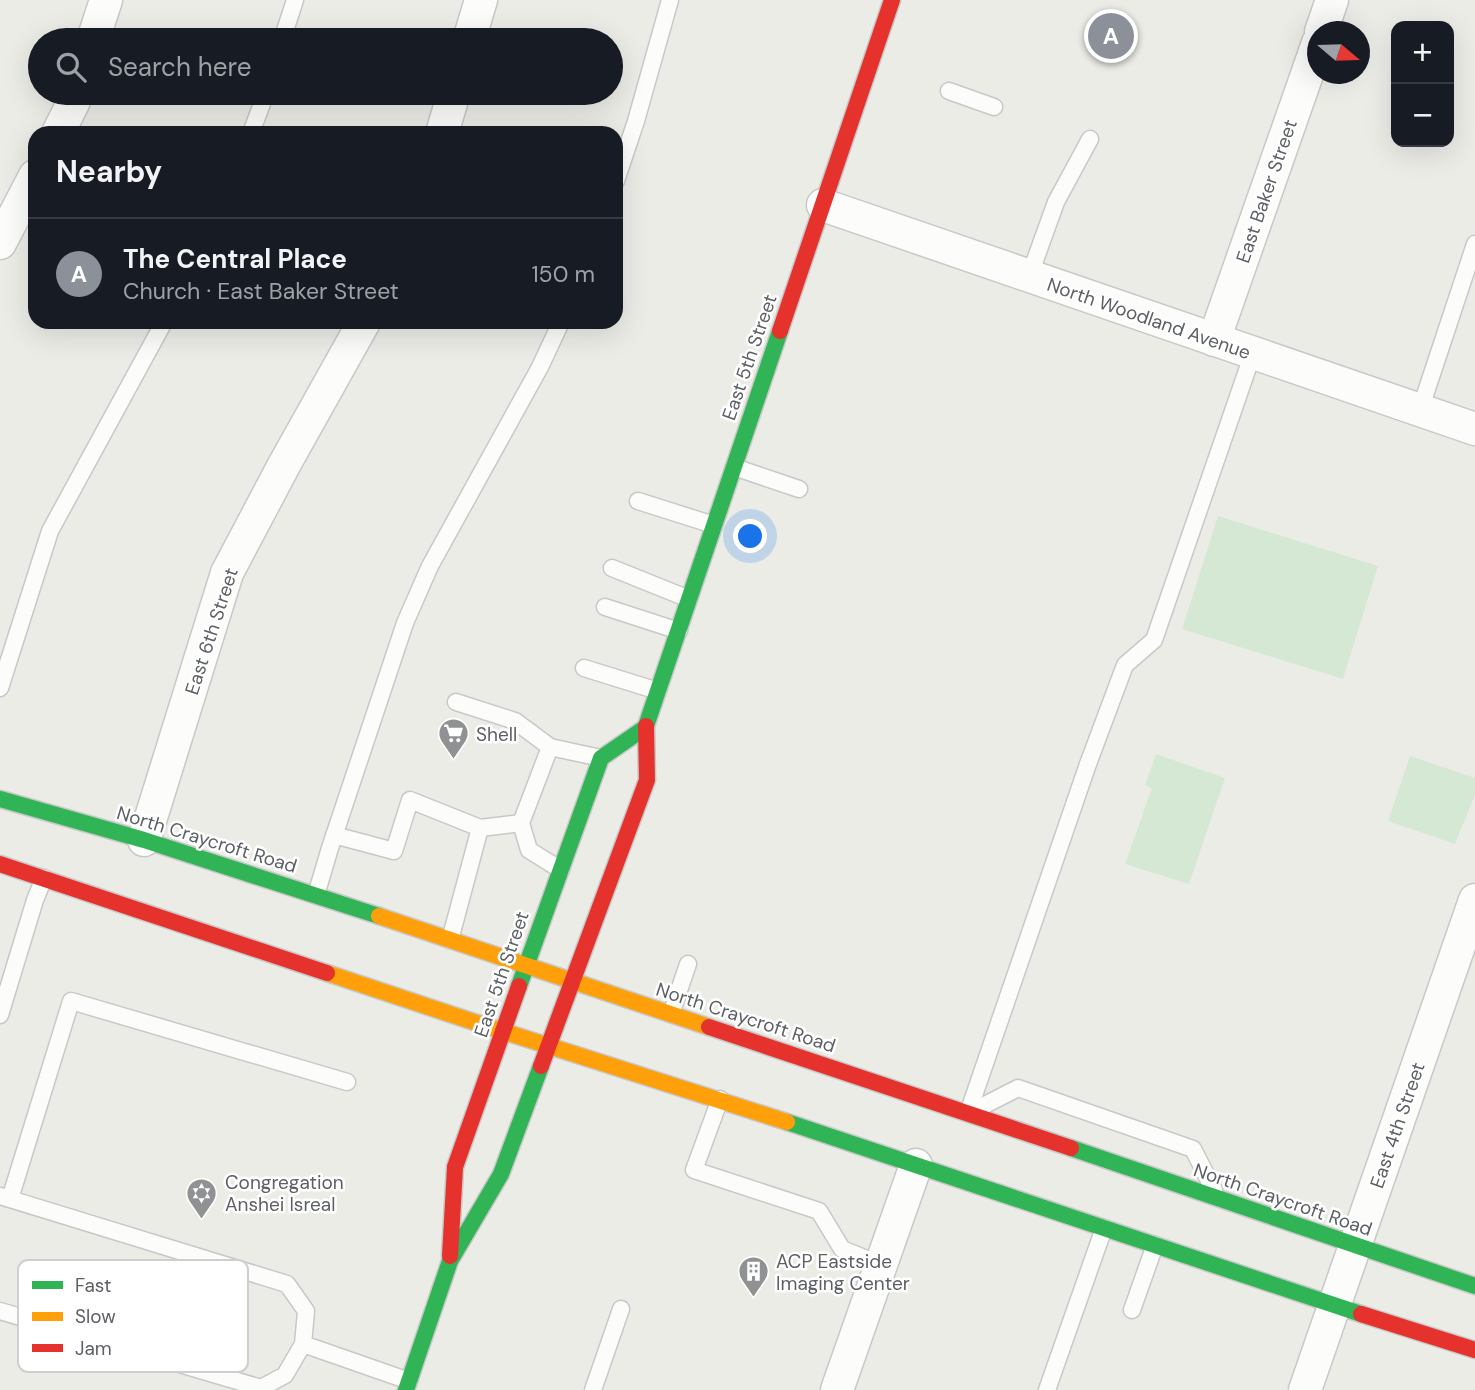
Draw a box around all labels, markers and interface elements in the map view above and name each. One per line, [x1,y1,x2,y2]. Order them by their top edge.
pin: A [1088,10,1134,62]
north arrow [1307,21,1370,84]
map controls [1391,21,1454,147]
button: + [1391,21,1454,84]
search box [28,28,623,105]
icon: search [52,48,90,86]
text: Search here [108,50,251,84]
button: − [1391,84,1454,147]
street label: East Baker Street [1230,116,1303,266]
text: Nearby [56,152,162,191]
text: The Central Place [123,242,347,276]
text: A [71,259,87,289]
text: 150 m [531,259,595,289]
street label: North Woodland Avenue [1044,272,1254,365]
text: Church · East Baker Street [123,276,399,306]
street label: East 5th Street [716,291,783,423]
your location [733,519,767,553]
street label: East 6th Street [179,565,244,698]
supermarket icon: Shell [436,717,470,761]
place label: Shell [476,722,517,747]
street label: North Craycroft Road [114,800,300,879]
street label: East 5th Street [468,908,535,1040]
street label: North Craycroft Road [653,977,839,1058]
street label: East 4th Street [1364,1059,1431,1191]
street label: North Craycroft Road [1190,1157,1375,1242]
place label: Congregation Anshei Isreal [225,1170,344,1217]
synagogue icon: Congregation Anshei Isreal [185,1176,219,1220]
place label: ACP Eastside Imaging Center [776,1249,910,1296]
building icon: ACP Eastside Imaging Center [736,1255,770,1299]
legend [18,1260,248,1372]
text: Fast [75,1273,111,1298]
text: Slow [75,1304,116,1329]
text: Jam [75,1336,112,1361]

